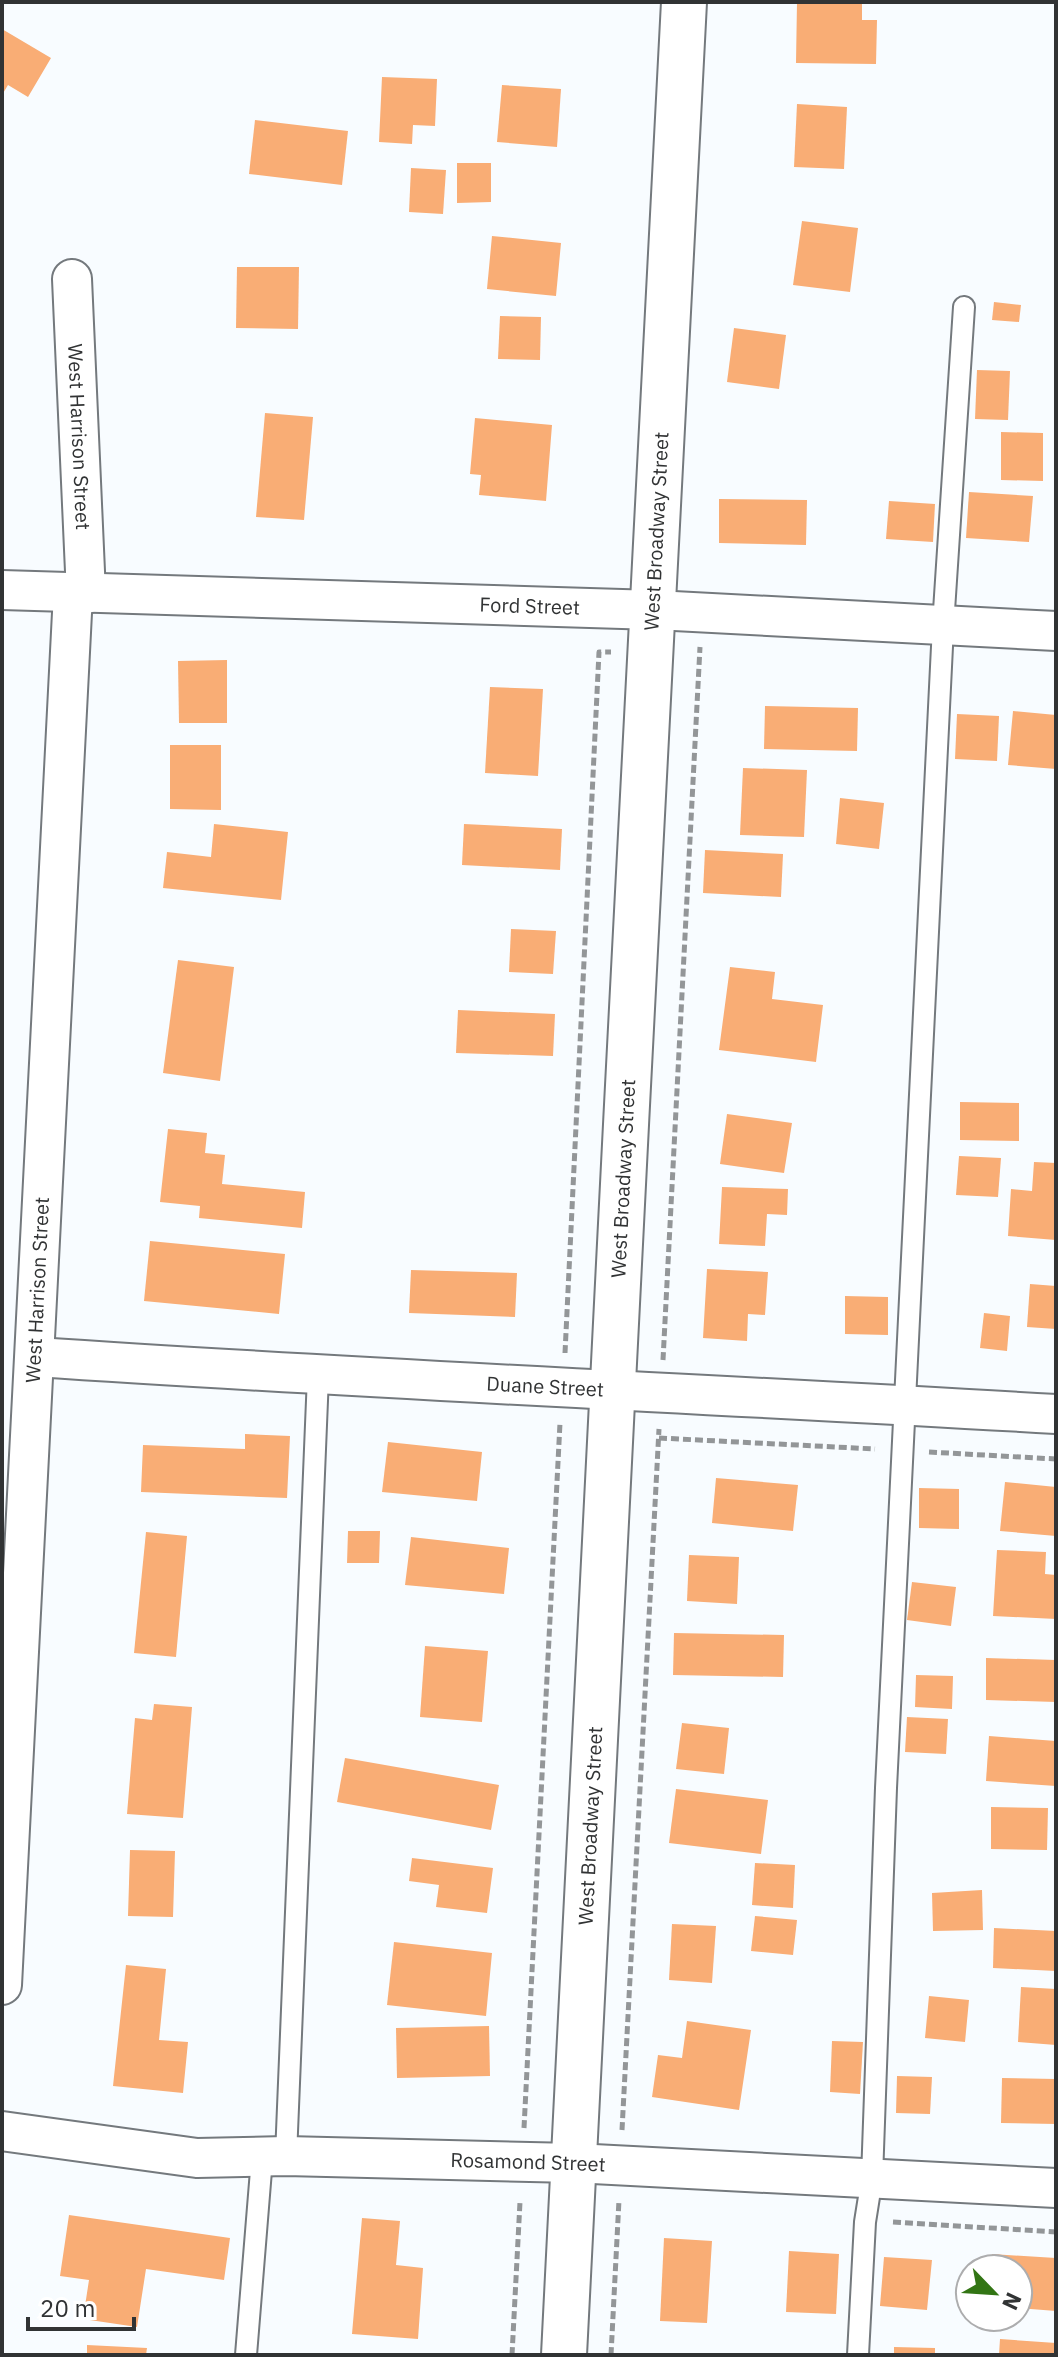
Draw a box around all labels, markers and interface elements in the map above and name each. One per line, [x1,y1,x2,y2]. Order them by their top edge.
street label: West Harrison Street [62,343,97,531]
street label: West Broadway Street [637,431,675,631]
street label: Ford Street [479,591,580,621]
street label: West Broadway Street [604,1078,641,1279]
street label: West Harrison Street [19,1196,55,1384]
street label: Duane Street [486,1370,605,1403]
street label: West Broadway Street [571,1726,608,1926]
street label: Rosamond Street [450,2146,606,2178]
north arrow [954,2253,1034,2333]
scale bar [28,2281,134,2331]
text: N [996,2288,1029,2315]
text: 20 m [40,2292,95,2324]

